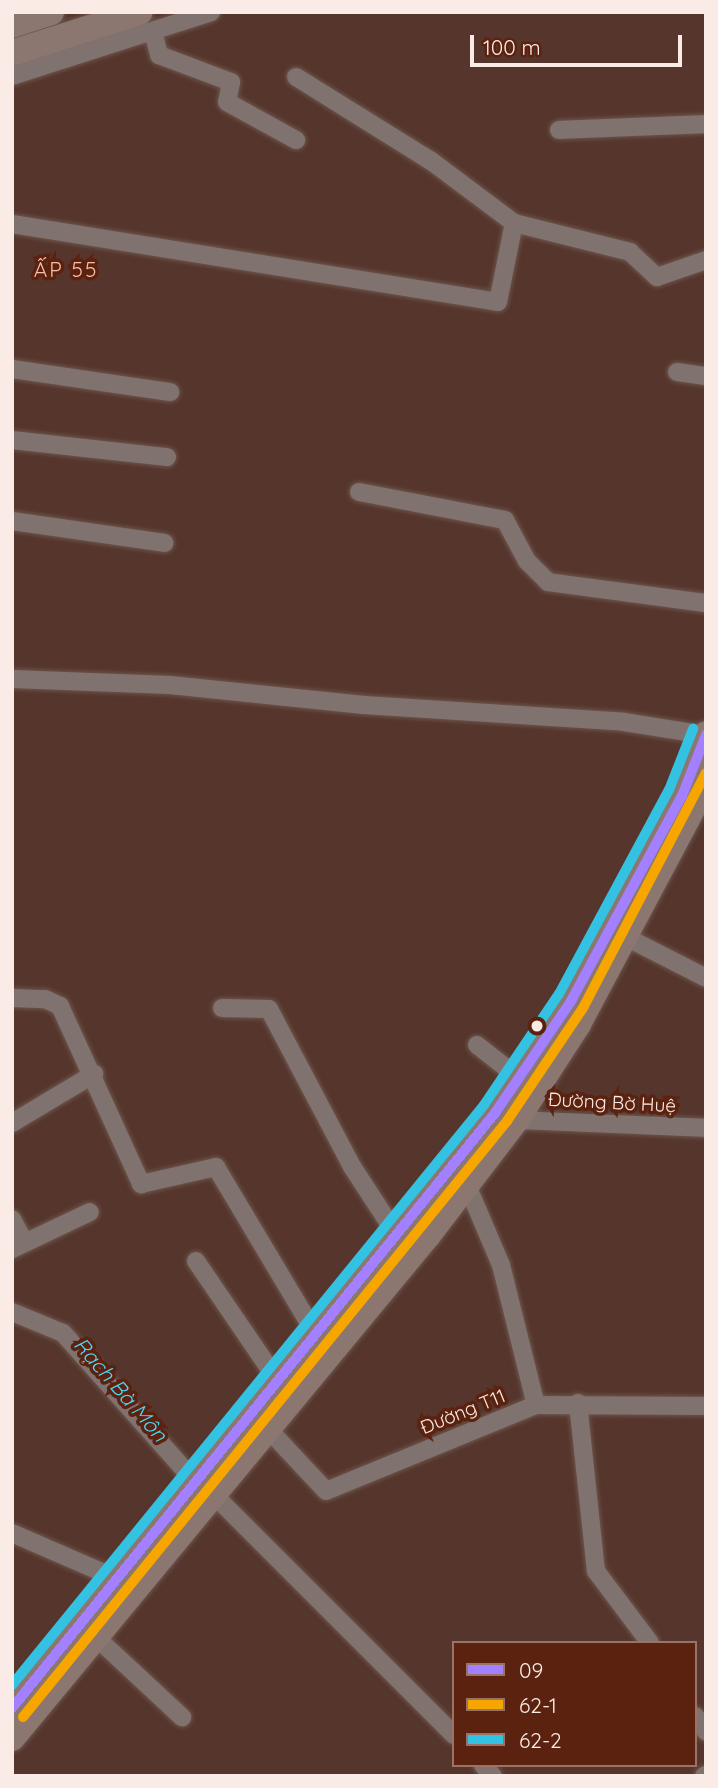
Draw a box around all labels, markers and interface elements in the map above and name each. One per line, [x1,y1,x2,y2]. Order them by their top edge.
scale bar [473,21,685,65]
text: 100 m [483,34,541,60]
district label: ẤP 55 [34,256,98,282]
unlabelled marker [530,1019,544,1033]
street label: Đường Bờ Huệ [547,1088,677,1118]
water label: Rạch Bà Môn [69,1332,173,1446]
street label: Đường T11 [417,1385,509,1439]
legend [452,1641,697,1767]
text: 09 [519,1657,543,1683]
text: 62-1 [519,1692,557,1718]
text: 62-2 [519,1727,562,1753]

